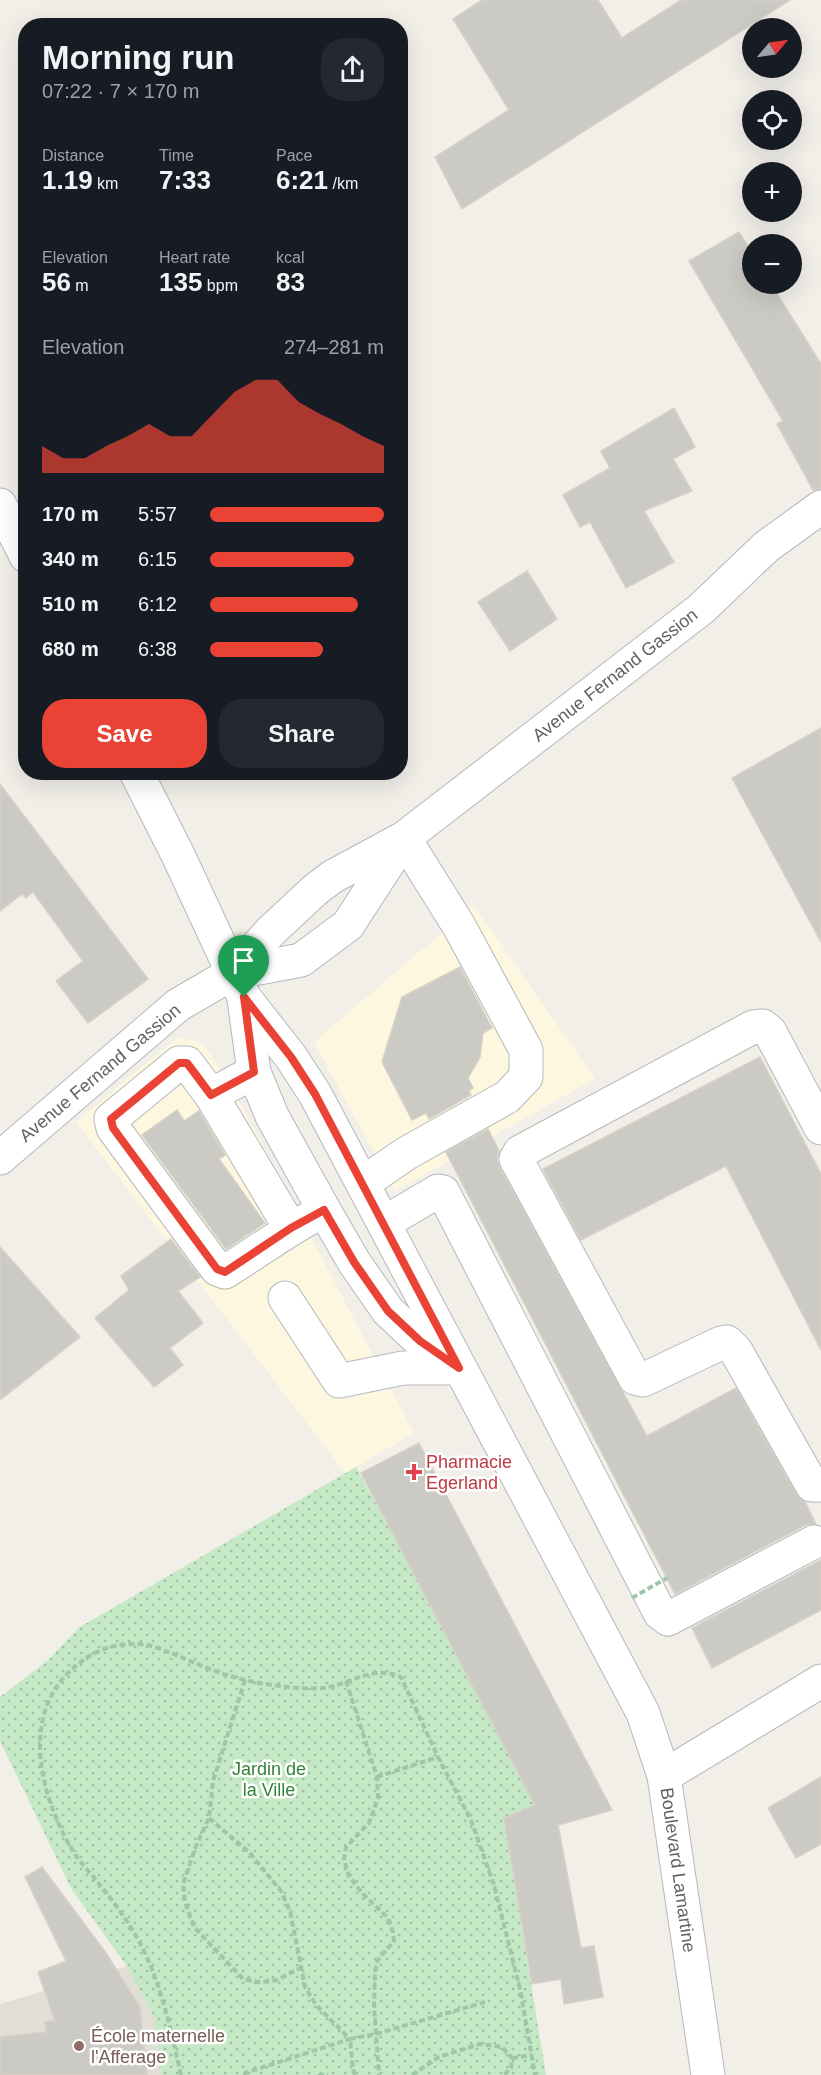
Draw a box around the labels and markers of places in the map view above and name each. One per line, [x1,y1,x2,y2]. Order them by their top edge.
pin [218,935,269,997]
place label: Pharmacie Egerland [426,1452,512,1493]
marker: Pharmacie Egerland [407,1465,421,1479]
place label: École maternelle l'Afferage [91,2026,225,2067]
marker: École maternelle l'Afferage [72,2039,86,2053]

